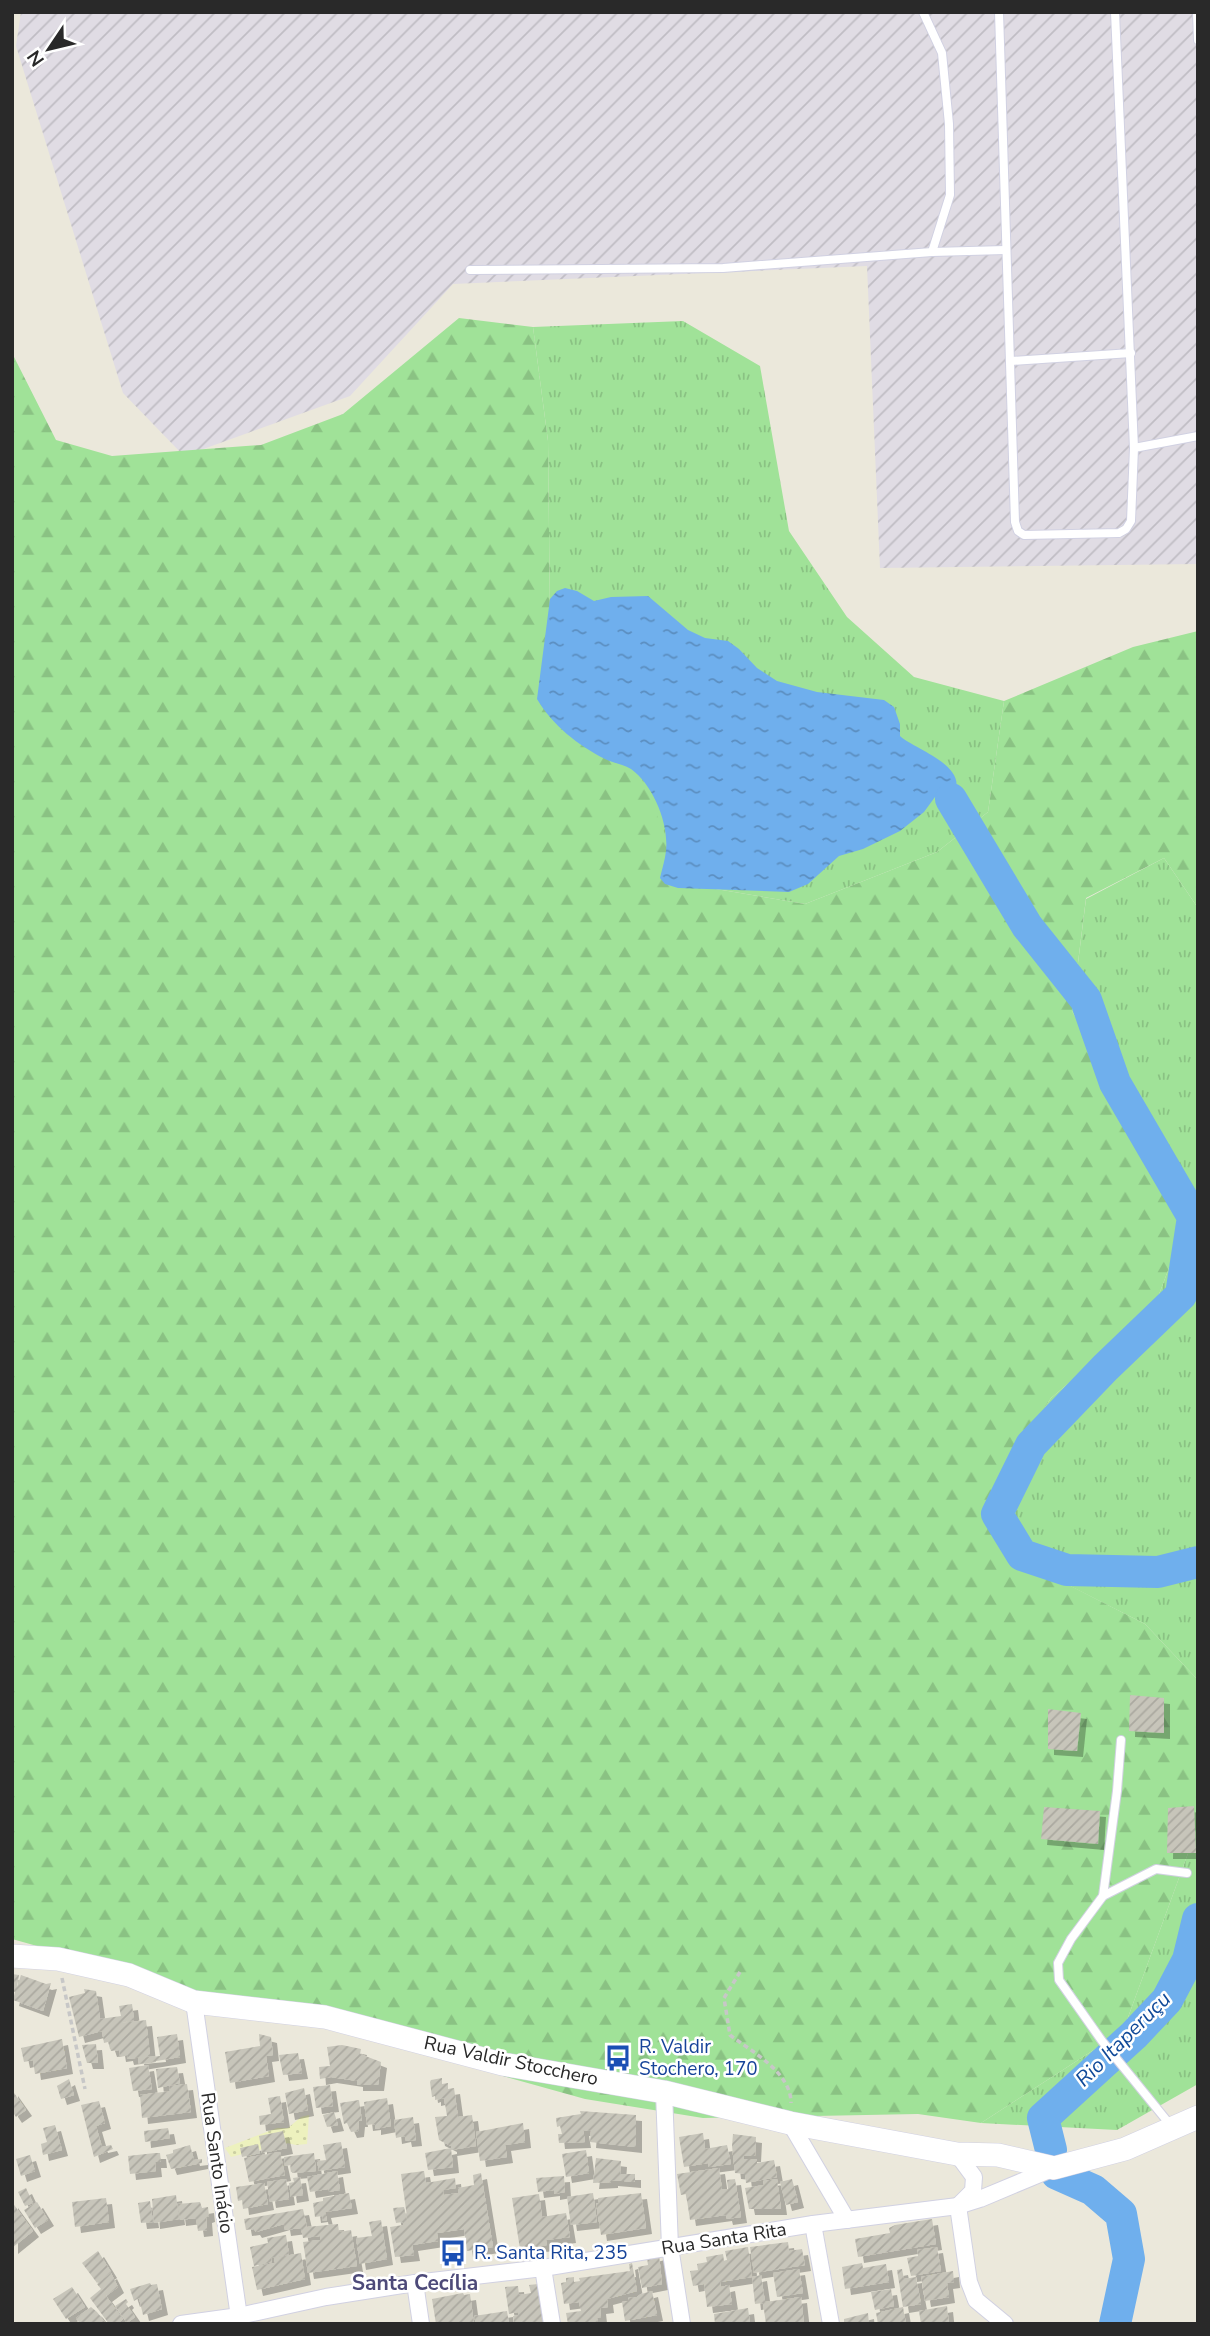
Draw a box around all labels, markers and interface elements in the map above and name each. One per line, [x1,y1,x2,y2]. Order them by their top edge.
north arrow [14,14,84,84]
text: N [21,45,51,71]
water label: Rio Itaperuçu [1069,1985,1177,2093]
street label: Rua Valdir Stocchero [422,2030,600,2092]
place label: R. Valdir Stochero, 170 [639,2034,758,2082]
bus stop icon: R. Valdir Stochero, 170 [603,2043,633,2073]
street label: Rua Santo Inácio [194,2091,240,2235]
street label: Rua Santa Rita [660,2216,788,2262]
bus stop icon: R. Santa Rita, 235 [438,2238,468,2268]
place label: R. Santa Rita, 235 [474,2240,627,2266]
district label: Santa Cecília [352,2269,478,2297]

